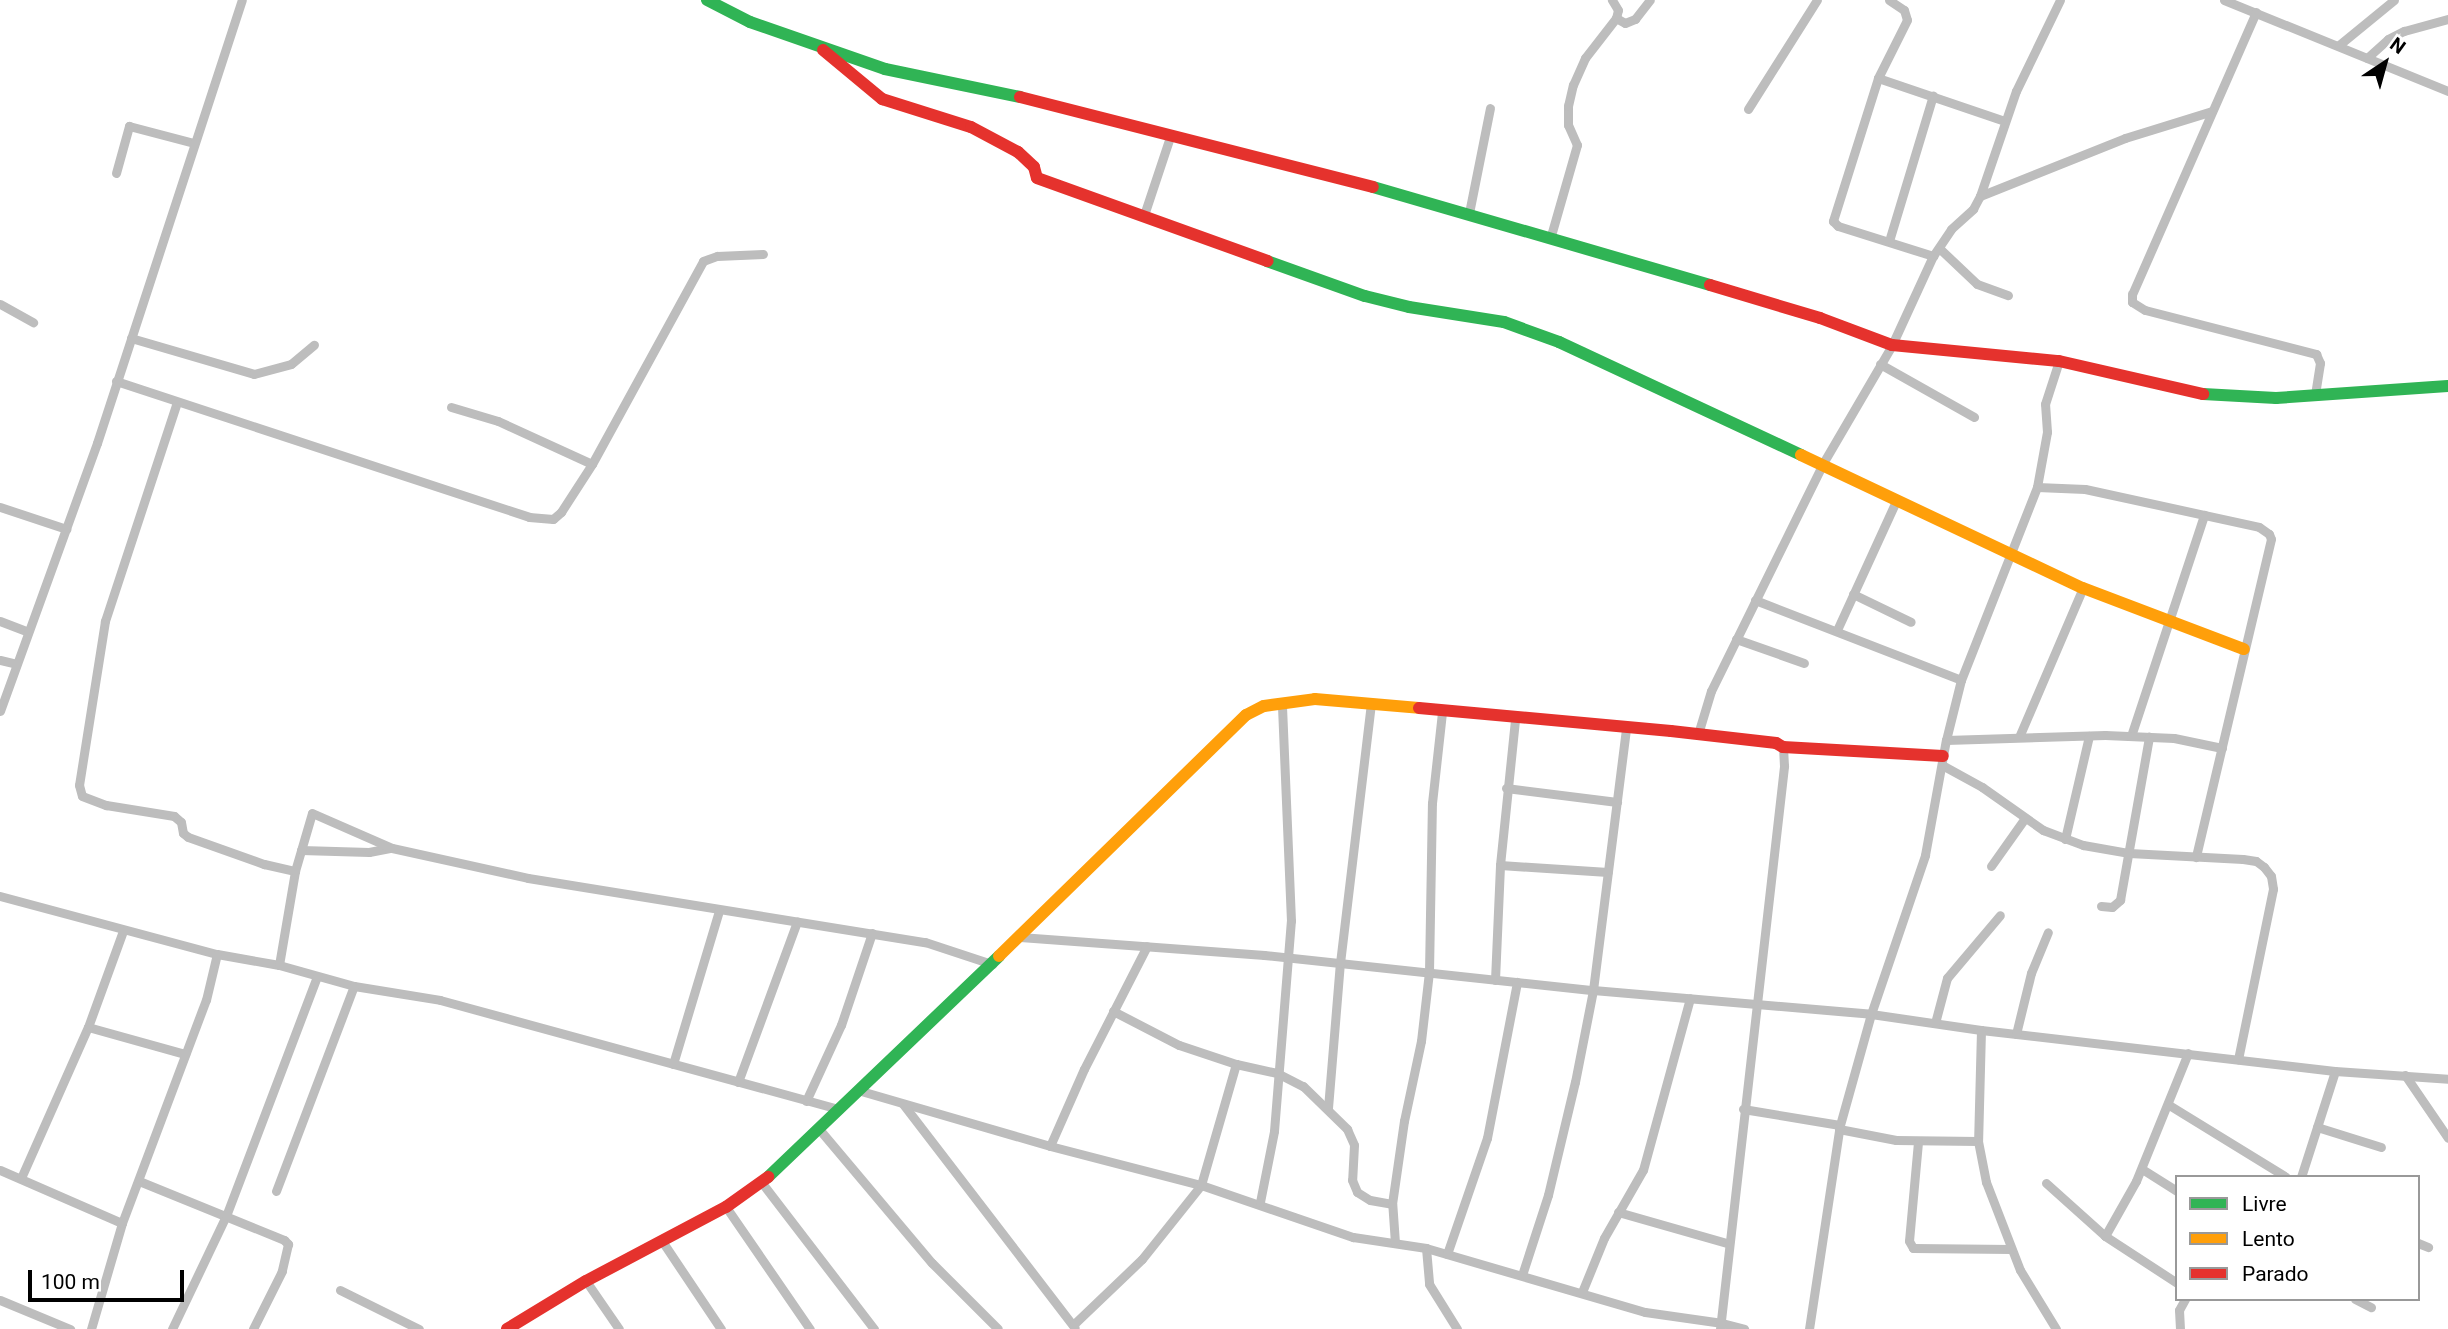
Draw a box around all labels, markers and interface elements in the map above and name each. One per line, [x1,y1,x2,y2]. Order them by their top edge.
north arrow [2350,28,2420,98]
text: N [2385,32,2410,59]
legend [2175,1175,2420,1301]
text: Livre [2242,1192,2287,1216]
text: Lento [2242,1227,2295,1251]
scale bar [32,1256,187,1300]
text: Parado [2242,1262,2309,1286]
text: 100 m [41,1270,100,1294]

